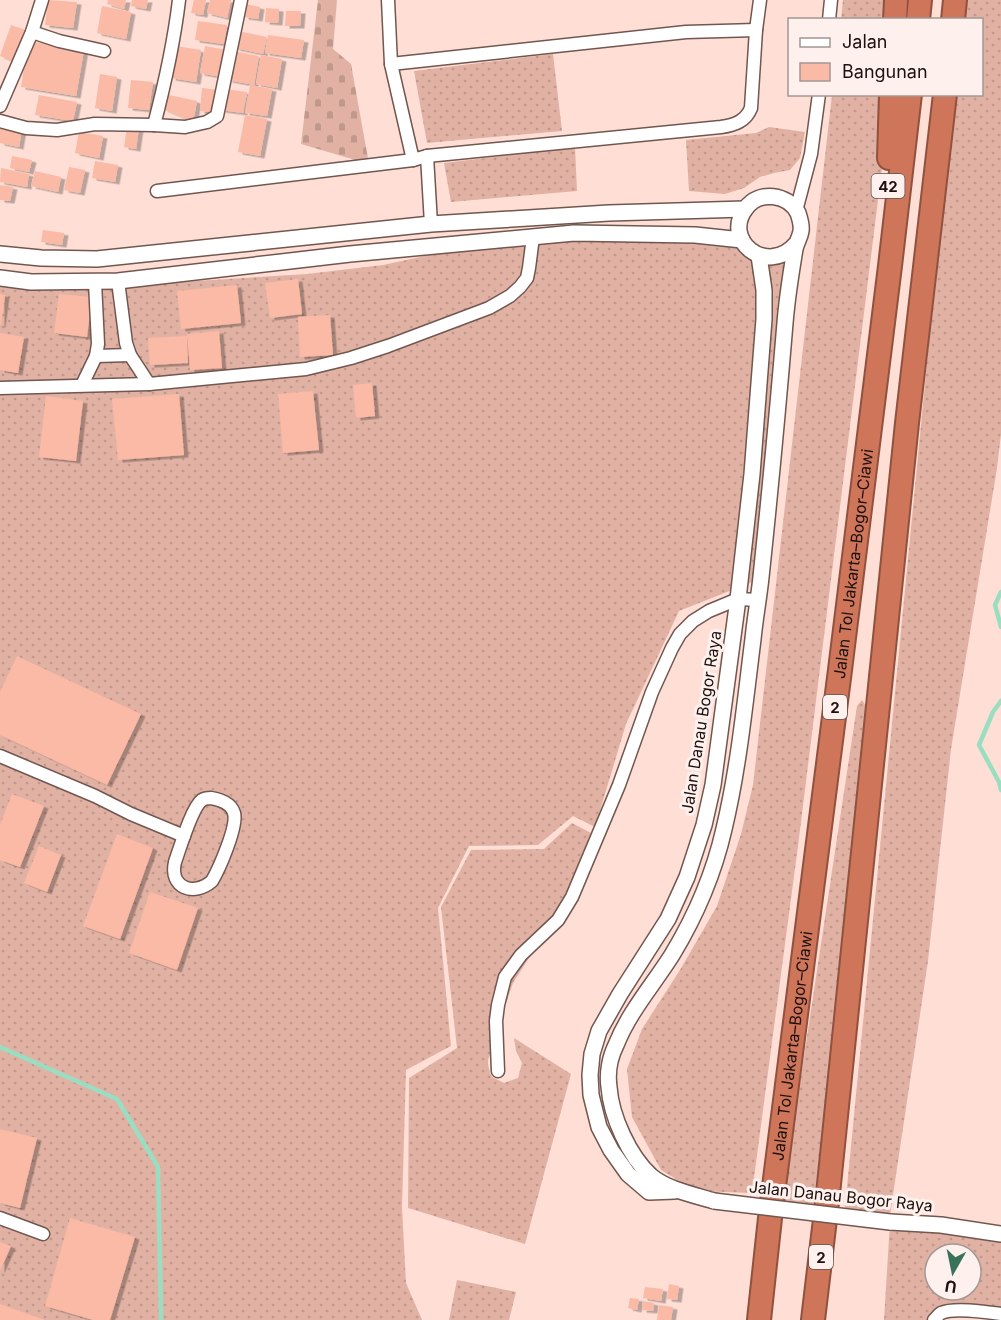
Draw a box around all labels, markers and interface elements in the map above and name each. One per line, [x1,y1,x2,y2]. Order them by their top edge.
legend [788,18,983,96]
text: Jalan [842,31,887,52]
text: Bangunan [842,61,928,82]
road number: 42 [872,174,904,198]
street label: Jalan Tol Jakarta–Bogor–Ciawi [829,448,877,680]
street label: Jalan Danau Bogor Raya [677,629,725,815]
road number: 2 [823,695,847,719]
street label: Jalan Tol Jakarta–Bogor–Ciawi [767,930,817,1162]
street label: Jalan Danau Bogor Raya [748,1176,934,1216]
north arrow [923,1242,983,1302]
road number: 2 [809,1245,833,1269]
text: U [943,1276,958,1298]

